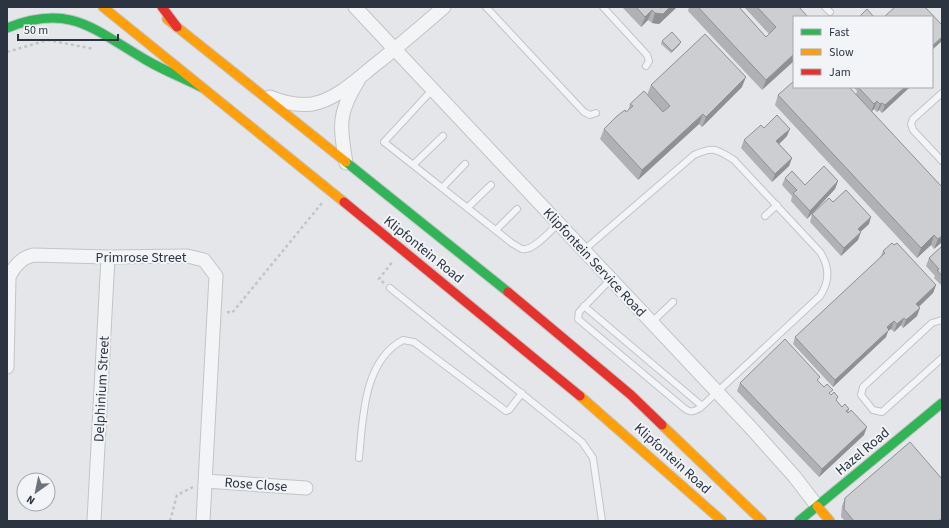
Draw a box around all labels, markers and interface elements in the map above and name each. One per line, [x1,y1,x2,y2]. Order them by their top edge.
scale bar [18,16,118,42]
legend [793,16,933,88]
text: 50 m [24,22,48,39]
text: Fast [829,24,849,41]
text: Slow [829,44,854,61]
text: Jam [829,64,851,81]
street label: Klipfontein Service Road [538,204,650,322]
street label: Klipfontein Road [379,211,468,288]
street label: Primrose Street [96,248,187,268]
street label: Delphinium Street [89,335,115,443]
street label: Klipfontein Road [629,419,715,499]
street label: Hazel Road [831,423,894,480]
north arrow [16,472,56,512]
street label: Rose Close [224,473,288,497]
text: N [24,492,38,508]

